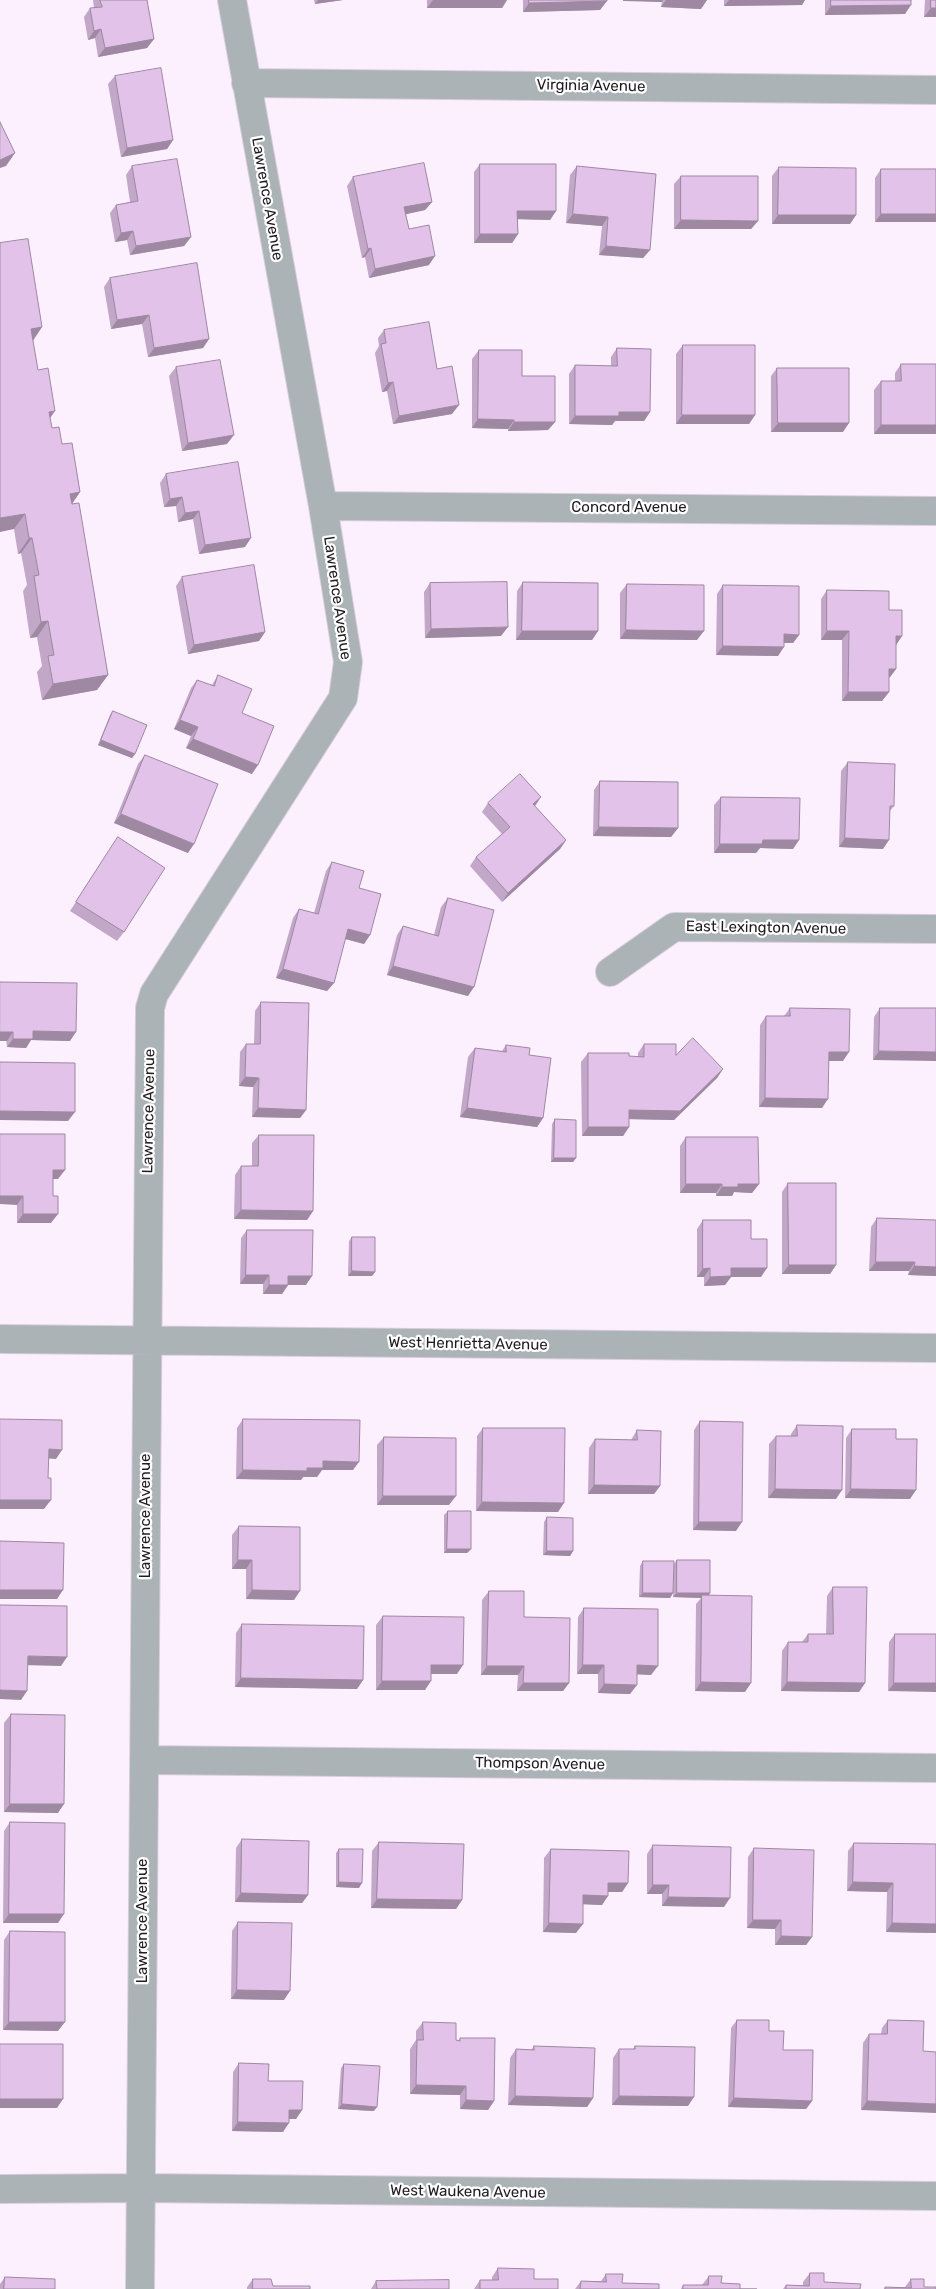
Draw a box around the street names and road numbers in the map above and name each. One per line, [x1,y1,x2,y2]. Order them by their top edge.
street label: Virginia Avenue [536,76,646,96]
street label: Lawrence Avenue [247,136,287,262]
street label: Concord Avenue [571,499,687,517]
street label: Lawrence Avenue [319,535,355,661]
street label: East Lexington Avenue [686,918,846,938]
street label: Lawrence Avenue [139,1049,159,1173]
street label: West Henrietta Avenue [388,1334,548,1354]
street label: Lawrence Avenue [137,1454,155,1578]
street label: Thompson Avenue [475,1754,605,1774]
street label: Lawrence Avenue [134,1859,152,1983]
street label: West Waukena Avenue [390,2182,546,2202]

